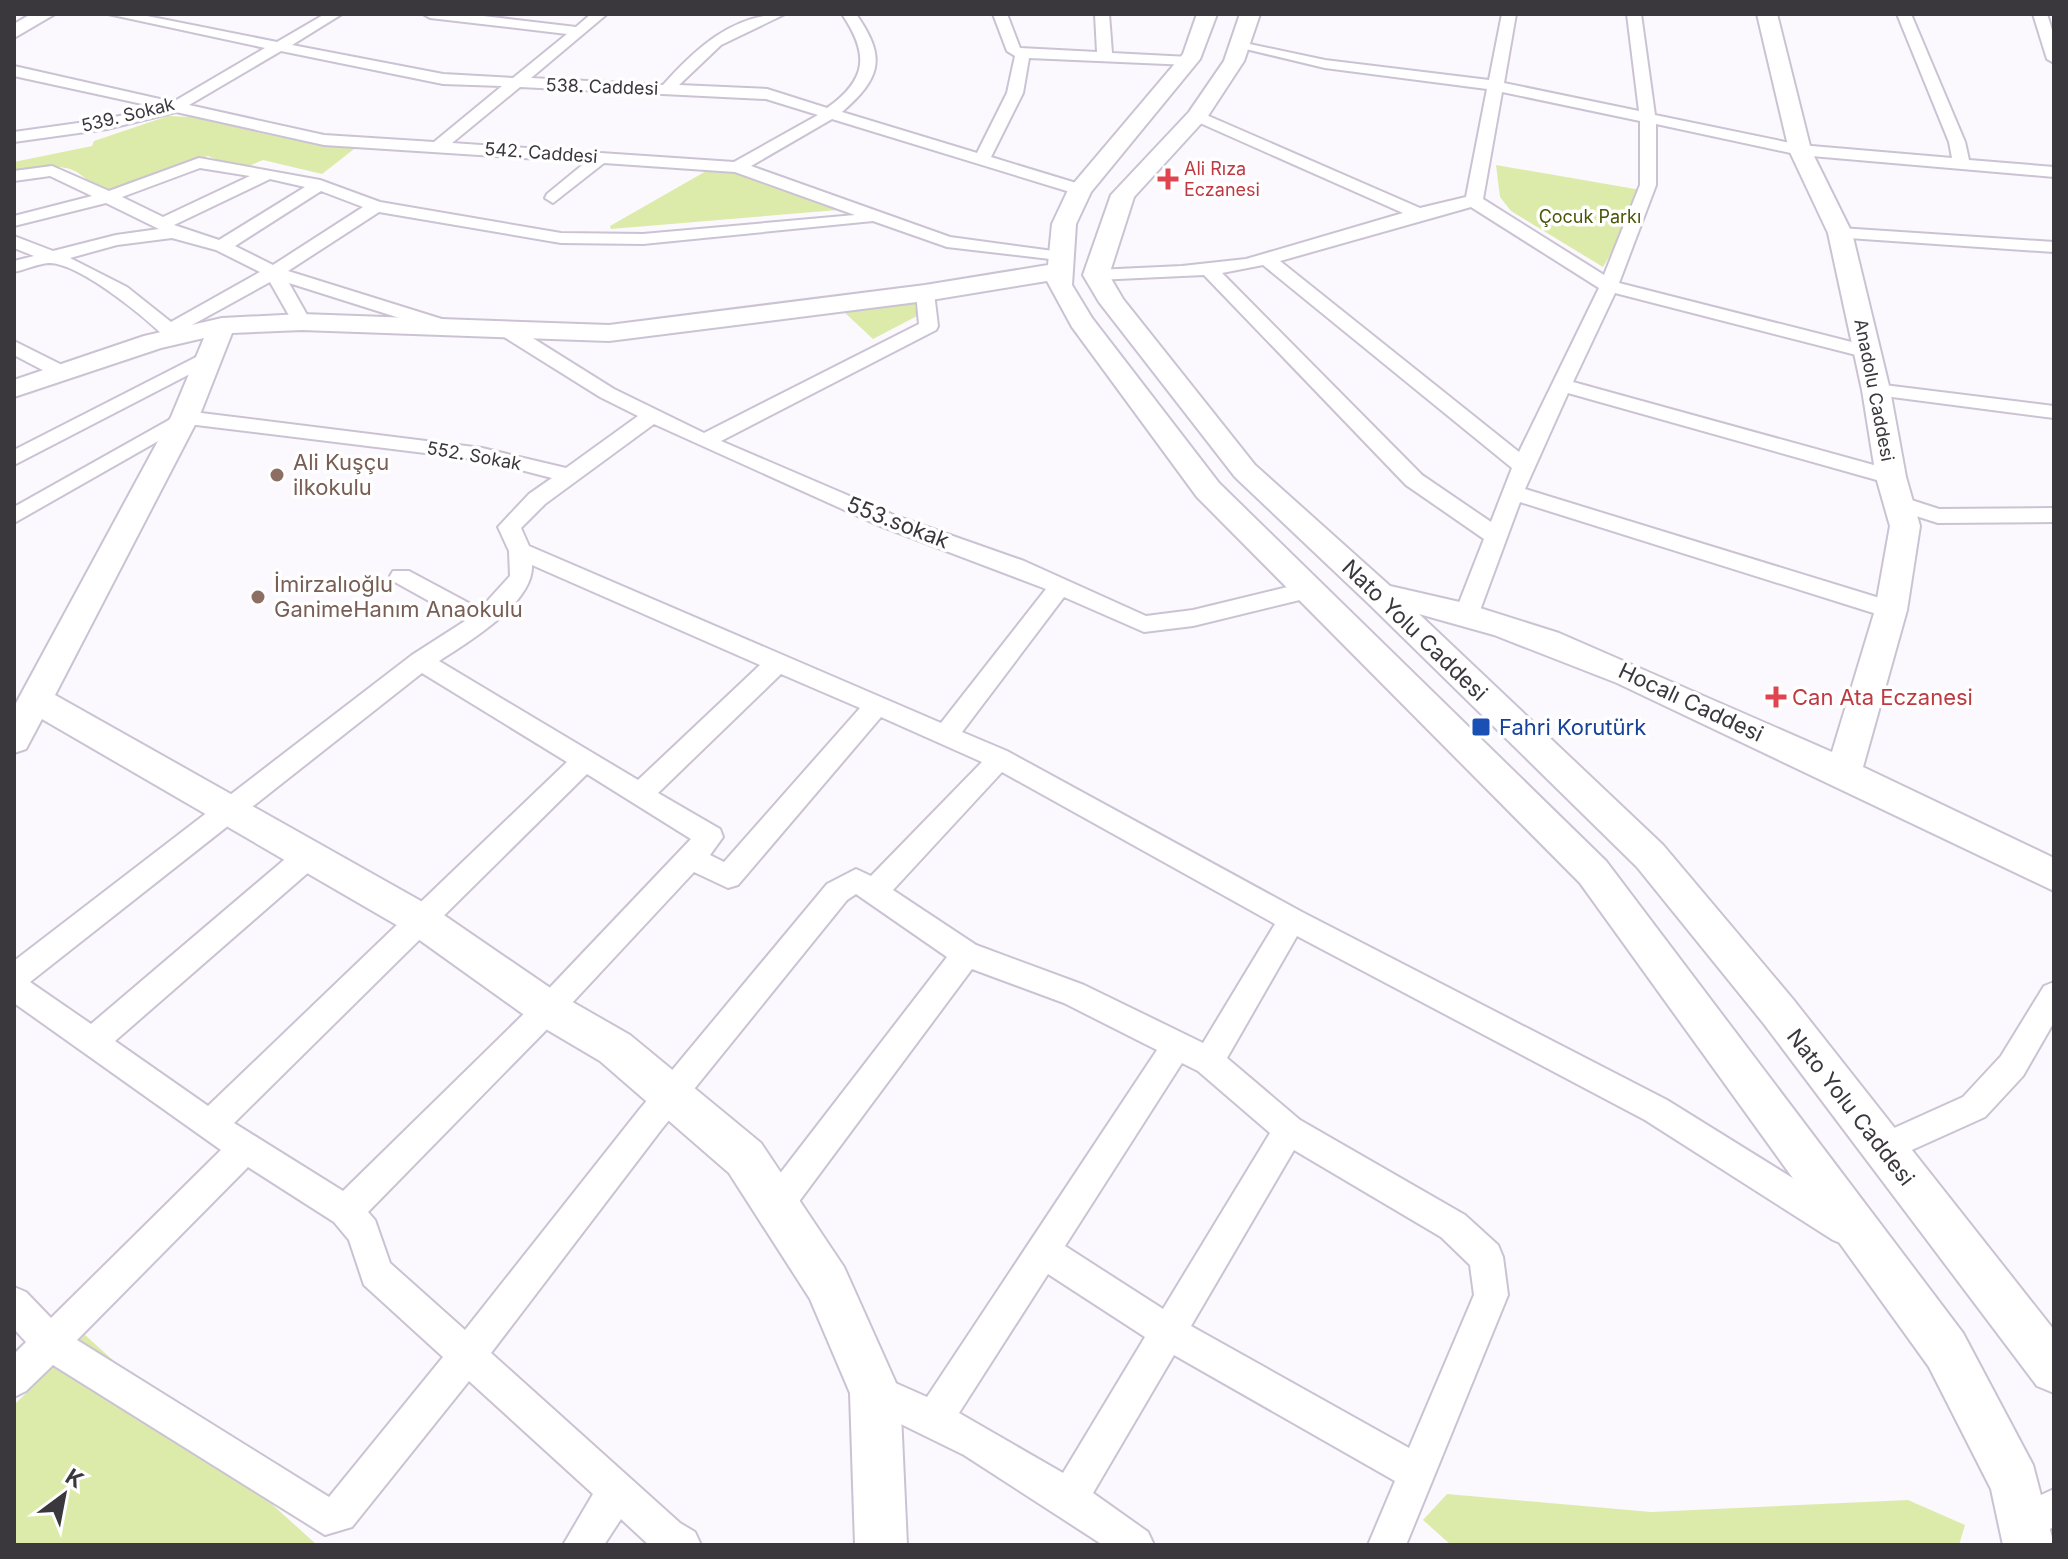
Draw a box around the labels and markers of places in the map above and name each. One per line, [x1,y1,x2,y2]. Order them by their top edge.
place label: Ali Rıza Eczanesi [1184,158,1260,200]
marker: Ali Rıza Eczanesi [1159,170,1177,188]
place label: Ali Kuşçu ilkokulu [293,449,389,500]
marker: Ali Kuşçu ilkokulu [268,466,286,484]
place label: İmirzalıoğlu GanimeHanım Anaokulu [274,571,523,622]
marker: İmirzalıoğlu GanimeHanım Anaokulu [249,588,267,606]
place label: Can Ata Eczanesi [1792,684,1973,710]
marker: Can Ata Eczanesi [1767,688,1785,706]
place label: Fahri Korutürk [1499,714,1646,740]
marker: Fahri Korutürk [1470,716,1492,738]

